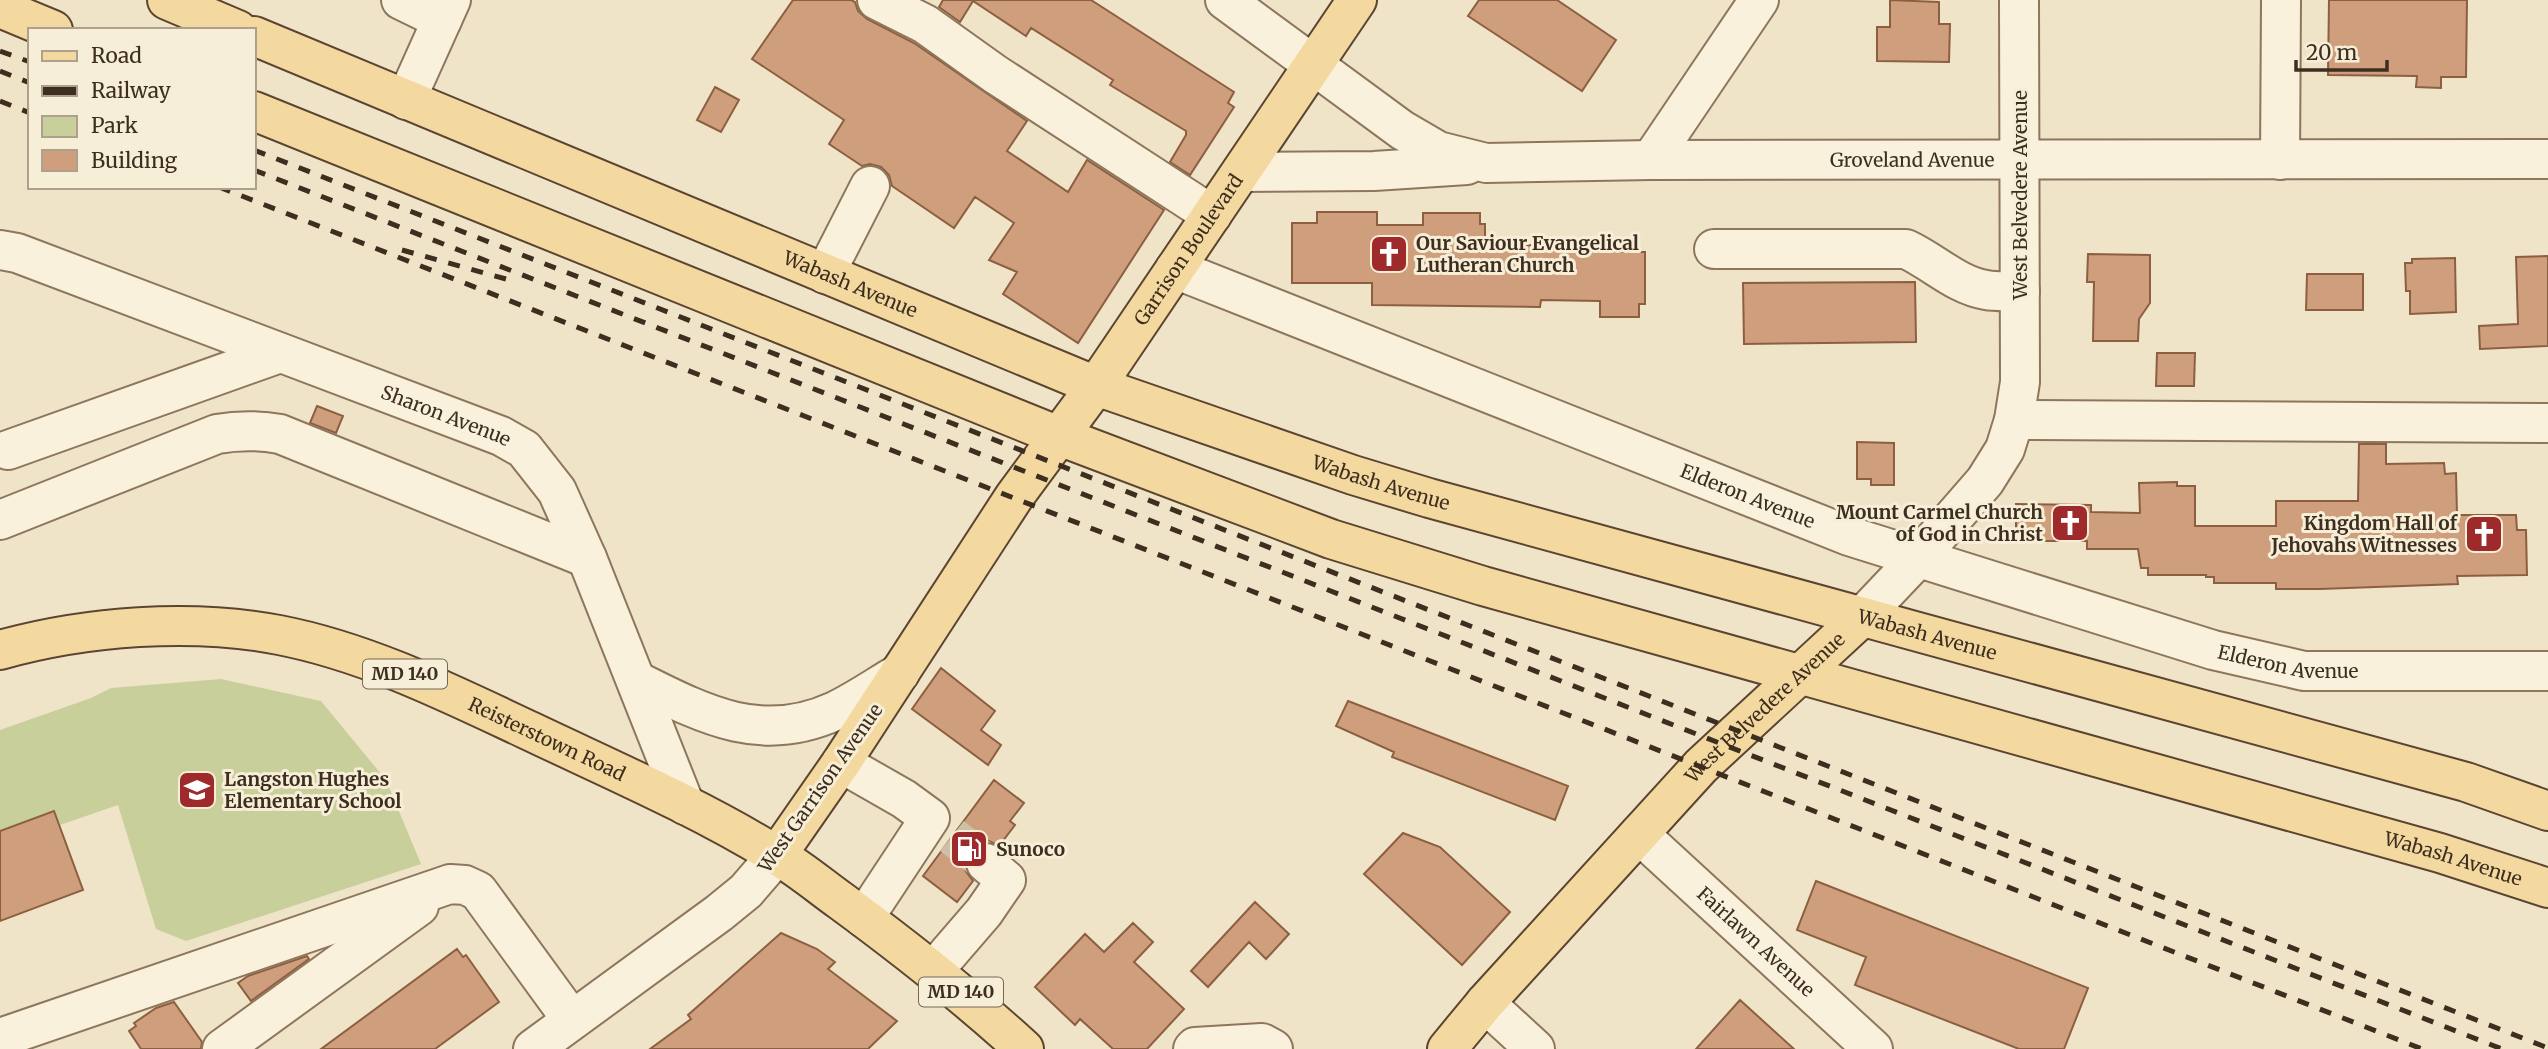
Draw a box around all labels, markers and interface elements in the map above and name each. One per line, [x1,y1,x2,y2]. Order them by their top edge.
legend [28,28,256,189]
scale bar [2296,28,2387,72]
text: 20 m [2306,39,2358,66]
text: Road [91,42,142,69]
text: Railway [91,77,172,104]
street label: West Belvedere Avenue [2008,90,2032,301]
text: Park [91,112,138,139]
text: Building [91,147,178,174]
street label: Groveland Avenue [1830,148,1995,172]
street label: Garrison Boulevard [1129,169,1248,330]
place label: Our Saviour Evangelical Lutheran Church [1416,231,1639,277]
church icon: Our Saviour Evangelical Lutheran Church [1368,233,1410,275]
street label: Wabash Avenue [779,245,921,323]
street label: Sharon Avenue [378,380,515,451]
street label: Wabash Avenue [1308,449,1453,515]
street label: Elderon Avenue [1677,458,1818,533]
place label: Mount Carmel Church of God in Christ [1836,500,2043,546]
church icon: Mount Carmel Church of God in Christ [2049,502,2091,544]
place label: Kingdom Hall of Jehovahs Witnesses [2270,511,2458,557]
church icon: Kingdom Hall of Jehovahs Witnesses [2463,513,2505,555]
street label: Wabash Avenue [1854,604,2000,665]
street label: West Belvedere Avenue [1679,627,1850,788]
street label: Elderon Avenue [2215,640,2359,683]
road number: MD 140 [363,660,447,688]
street label: Reisterstown Road [465,692,630,786]
street label: West Garrison Avenue [752,699,887,878]
place label: Langston Hughes Elementary School [224,767,401,813]
school or university icon: Langston Hughes Elementary School [176,769,218,811]
street label: Wabash Avenue [2381,826,2525,891]
fuel station icon: Sunoco [948,828,990,870]
place label: Sunoco [996,837,1065,861]
street label: Fairlawn Avenue [1692,881,1820,1002]
road number: MD 140 [919,978,1003,1007]

